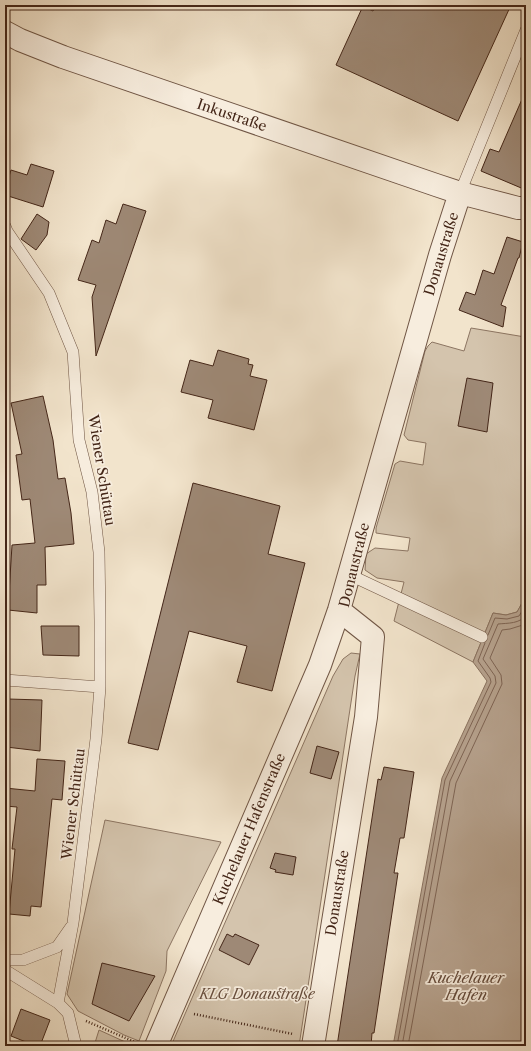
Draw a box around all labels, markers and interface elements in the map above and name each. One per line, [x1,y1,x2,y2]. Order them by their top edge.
street label: Inkustraße [195,95,269,135]
street label: Donaustraße [420,210,462,298]
street label: Wiener Schüttau [84,412,120,527]
street label: Donaustraße [335,521,373,609]
street label: Wiener Schüttau [57,747,89,862]
street label: Kuchelauer Hafenstraße [209,750,289,908]
street label: Donaustraße [321,849,353,937]
water label: Kuchelauer Hafen [427,968,505,1004]
park label: KLG Donaustraße [198,985,316,1003]

